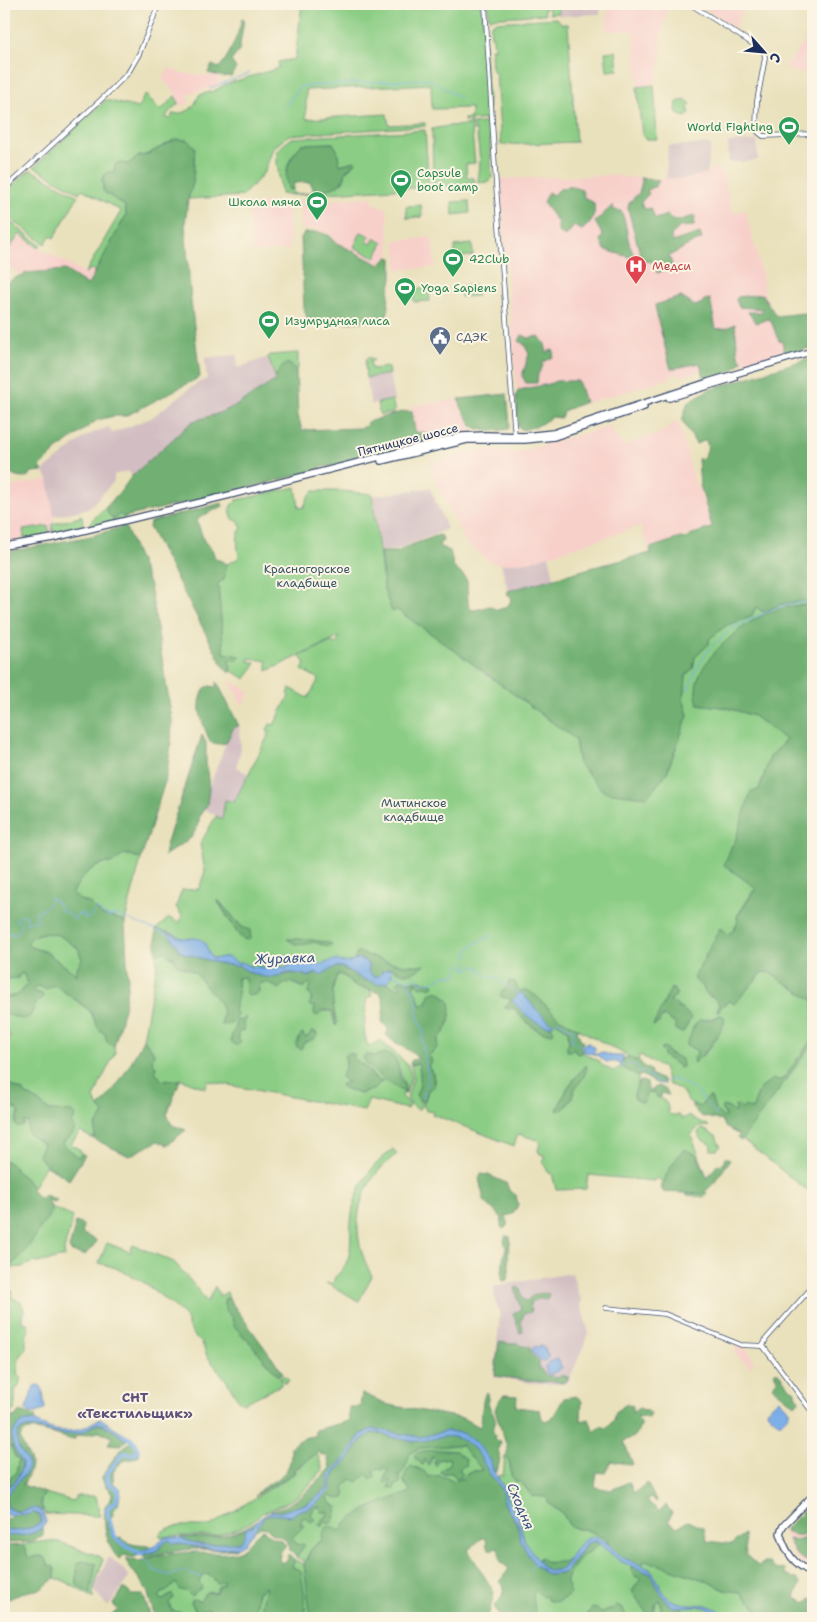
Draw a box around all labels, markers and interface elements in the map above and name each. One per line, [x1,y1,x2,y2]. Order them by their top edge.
north arrow [740,28,790,78]
text: С [766,50,786,66]
sports icon: World Fighting [777,115,801,146]
place label: World Fighting [687,119,773,135]
place label: Capsule boot camp [417,165,478,195]
sports icon: Capsule boot camp [389,168,413,199]
sports icon: Школа мяча [305,190,329,221]
place label: Школа мяча [228,194,302,210]
sports icon: 42Club [441,247,465,278]
place label: 42Club [469,251,509,267]
hospital icon: Медси [624,254,648,285]
place label: Медси [652,258,691,274]
sports icon: Yoga Sapiens [393,276,417,307]
place label: Yoga Sapiens [421,280,497,296]
sports icon: Изумрудная лиса [257,309,281,340]
place label: Изумрудная лиса [285,313,390,329]
public building icon: СДЭК [428,325,452,356]
place label: СДЭК [456,329,488,345]
street label: Пятницкое шоссе [356,420,460,460]
park label: Красногорское кладбище [264,561,350,591]
park label: Митинское кладбище [381,795,447,825]
water label: Журавка [253,948,316,968]
district label: СНТ «Текстильщик» [77,1388,193,1422]
water label: Сходня [503,1480,539,1532]

